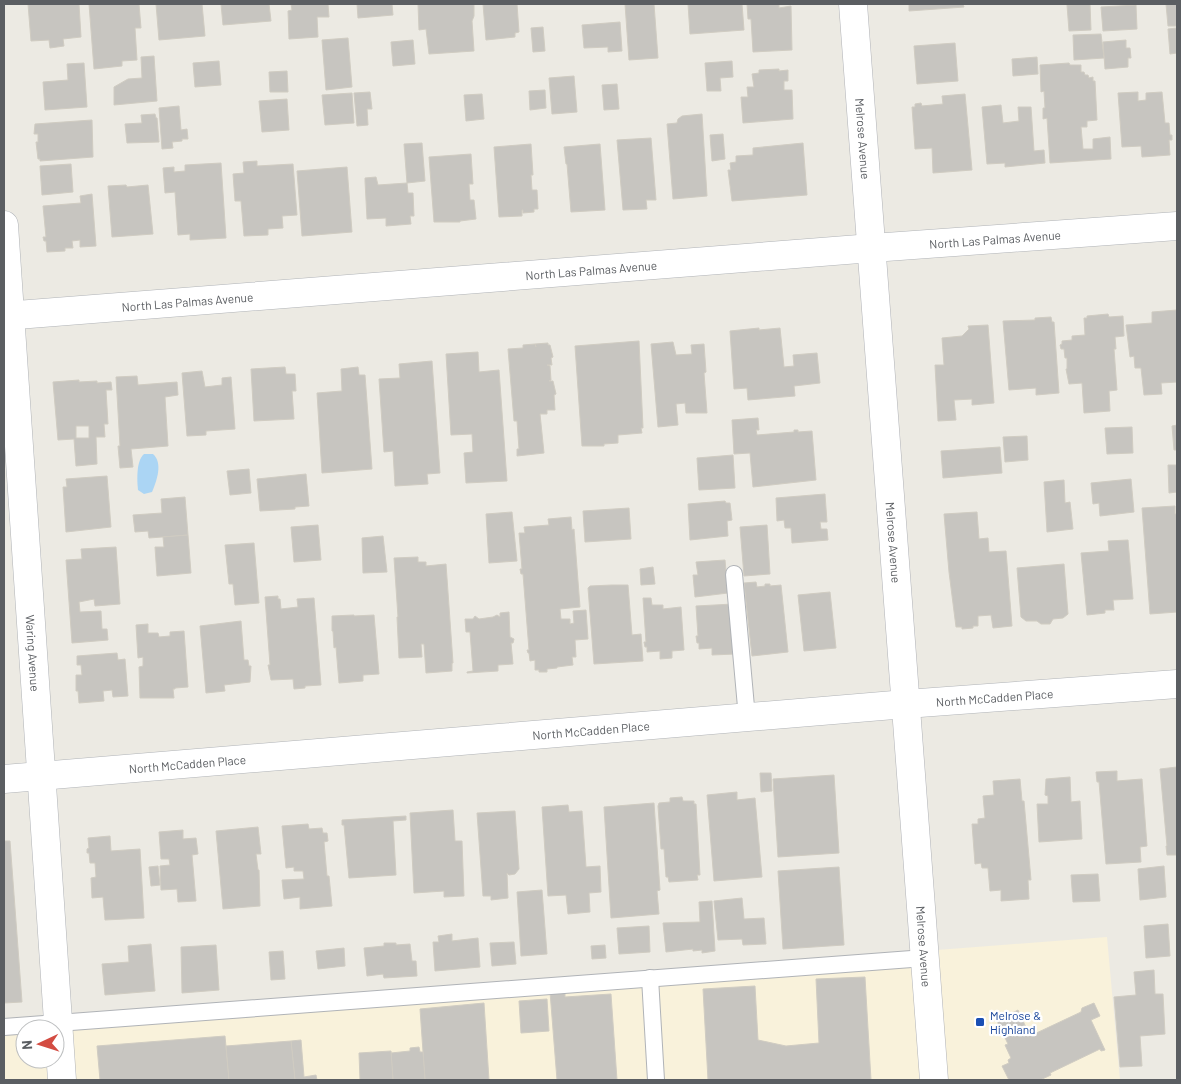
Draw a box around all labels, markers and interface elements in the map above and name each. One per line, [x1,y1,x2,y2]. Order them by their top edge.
street label: Melrose Avenue [853,98,873,180]
street label: North Las Palmas Avenue [929,227,1061,251]
street label: North Las Palmas Avenue [525,258,658,282]
street label: North Las Palmas Avenue [121,289,254,314]
street label: Melrose Avenue [884,501,904,584]
street label: Waring Avenue [23,614,43,692]
street label: North McCadden Place [935,686,1054,709]
street label: North McCadden Place [532,718,650,742]
street label: North McCadden Place [128,752,247,776]
street label: Melrose Avenue [914,905,934,987]
place label: Melrose & Highland [990,1008,1041,1036]
marker: Melrose & Highland [974,1016,986,1028]
north arrow [15,1019,65,1069]
text: N [18,1040,35,1050]

